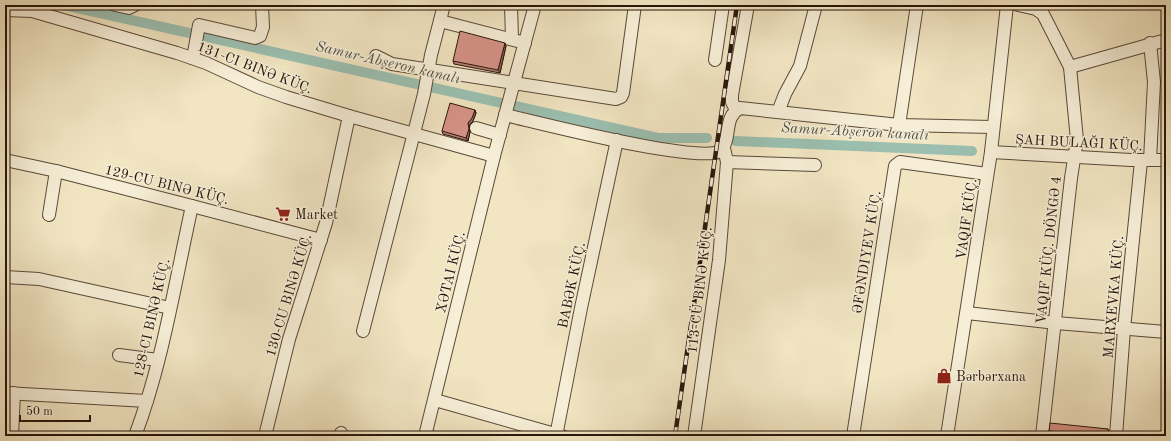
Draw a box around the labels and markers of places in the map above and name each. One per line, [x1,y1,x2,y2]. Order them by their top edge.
supermarket icon: Market [274,205,292,223]
place label: Market [295,208,338,222]
shop icon: Bərbərxana [935,367,953,385]
place label: Bərbərxana [956,370,1026,384]

